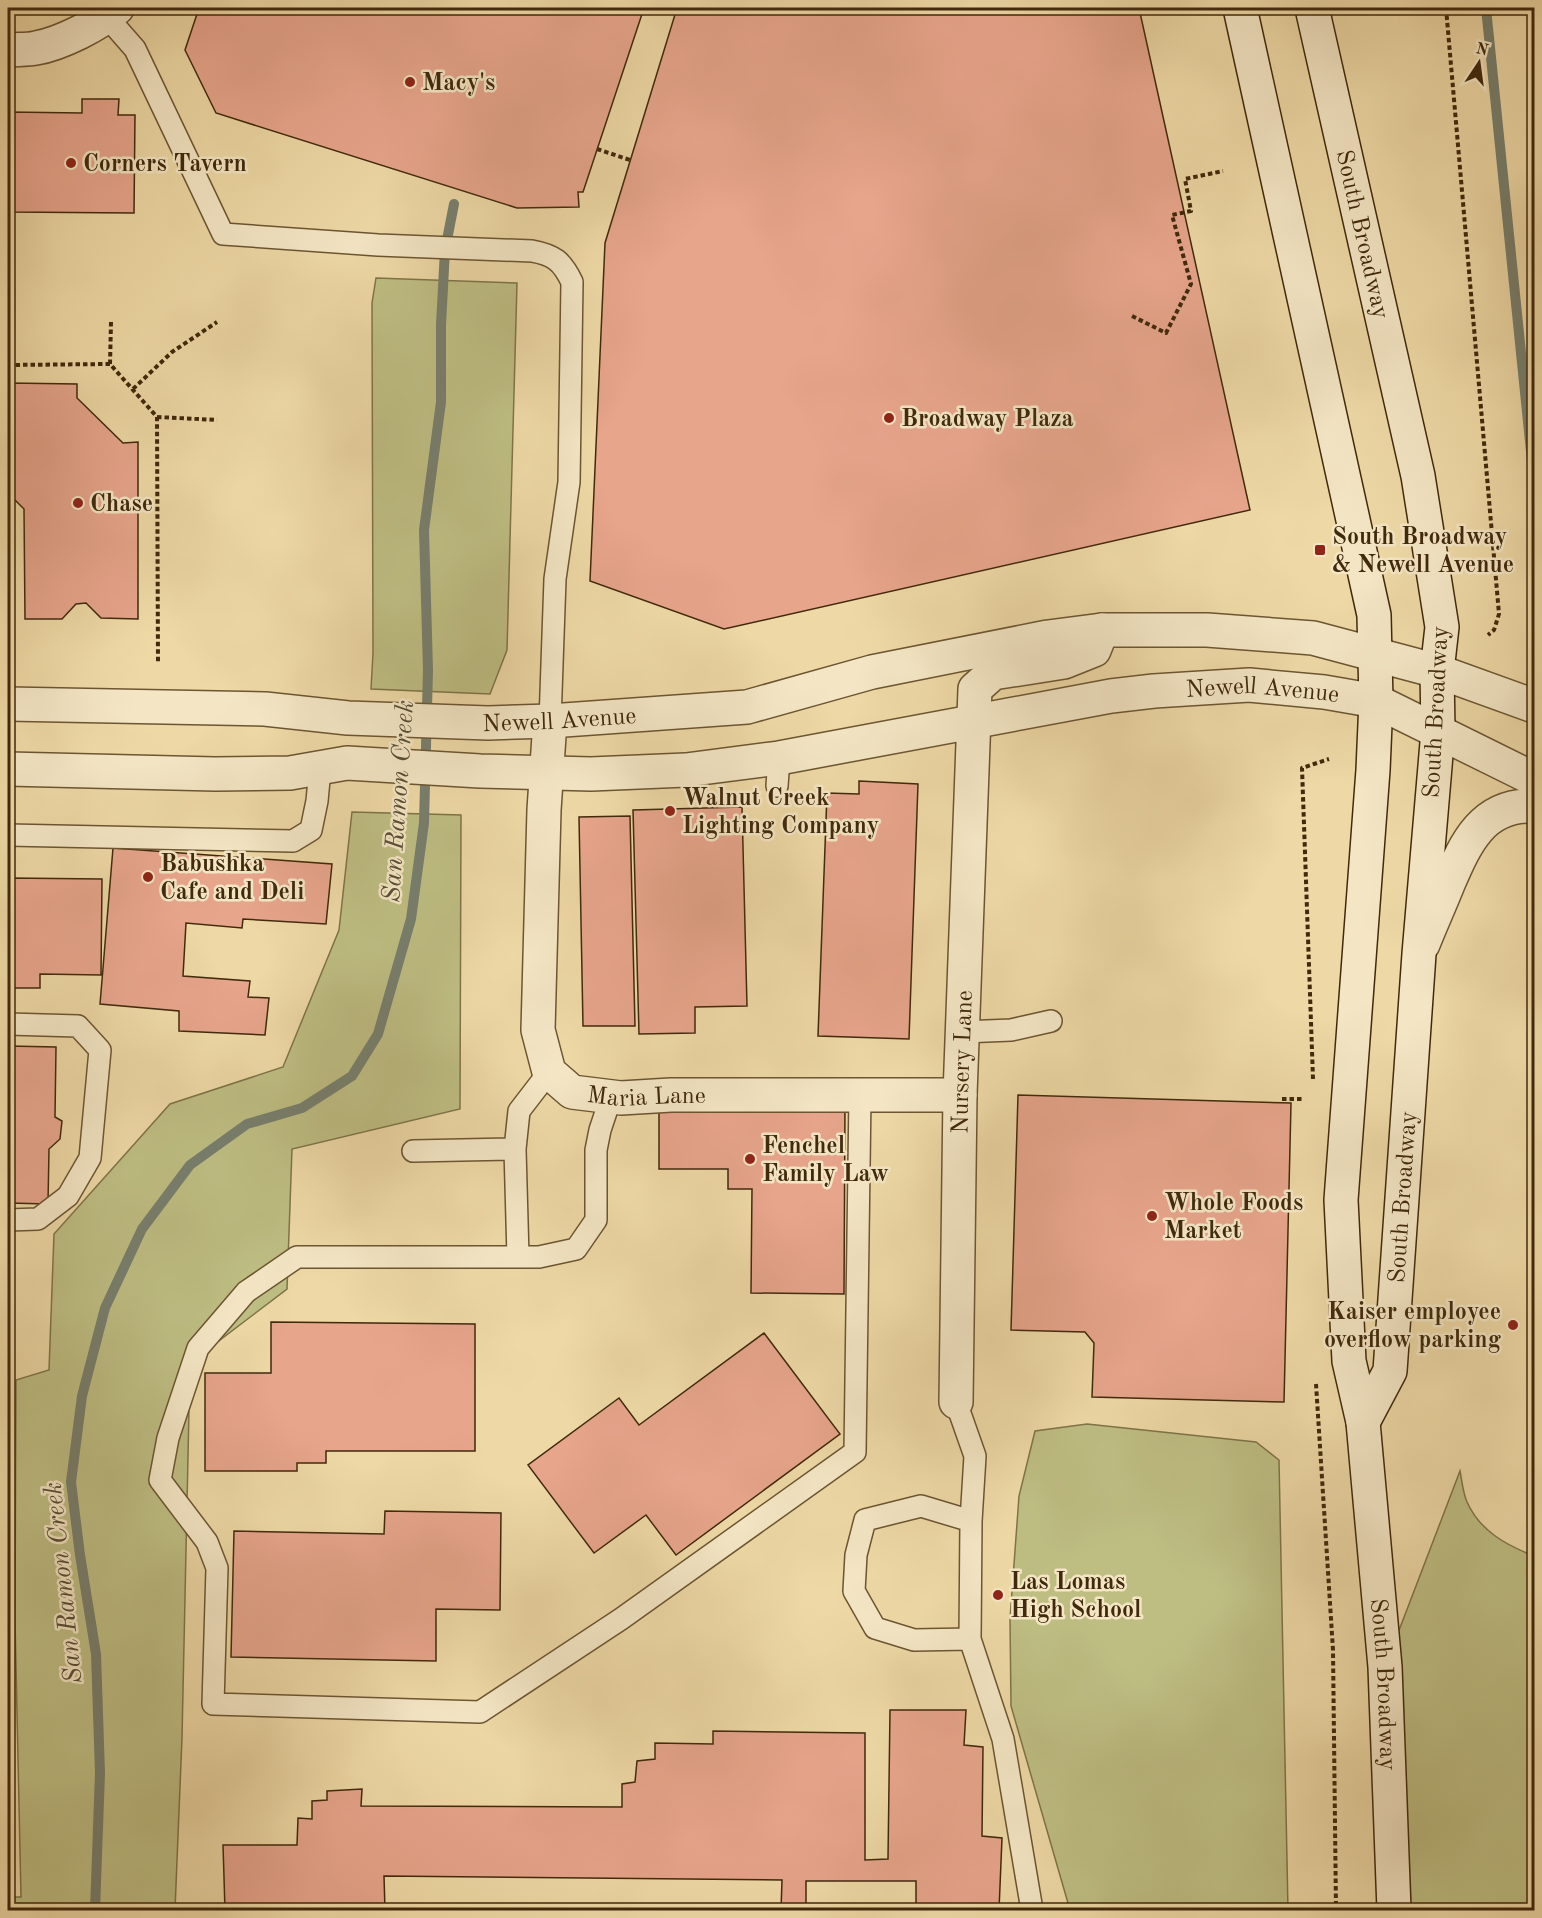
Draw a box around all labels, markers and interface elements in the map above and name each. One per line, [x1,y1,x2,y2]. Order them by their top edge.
north arrow [1449,33,1509,93]
text: N [1474,41,1490,60]
place label: Macy's [422,72,495,96]
marker: Macy's [403,75,417,89]
street label: South Broadway [1331,148,1392,322]
place label: Corners Tavern [83,153,247,177]
marker: Corners Tavern [64,156,78,170]
place label: Broadway Plaza [901,408,1074,432]
marker: Broadway Plaza [882,411,896,425]
place label: Chase [90,493,153,517]
marker: Chase [71,496,85,510]
place label: South Broadway & Newell Avenue [1332,526,1514,578]
marker: South Broadway & Newell Avenue [1313,543,1327,557]
street label: South Broadway [1420,625,1454,799]
street label: Newell Avenue [1185,675,1341,708]
water label: San Ramon Creek [379,699,419,903]
street label: Newell Avenue [482,705,637,737]
place label: Walnut Creek Lighting Company [682,787,879,839]
marker: Walnut Creek Lighting Company [663,804,677,818]
place label: Babushka Cafe and Deli [160,853,304,905]
marker: Babushka Cafe and Deli [141,870,155,884]
street label: Nursery Lane [949,990,978,1134]
street label: Maria Lane [586,1084,706,1112]
street label: South Broadway [1386,1110,1422,1284]
place label: Fenchel Family Law [762,1135,889,1187]
marker: Fenchel Family Law [743,1152,757,1166]
place label: Whole Foods Market [1164,1192,1303,1244]
marker: Whole Foods Market [1145,1209,1159,1223]
place label: Kaiser employee overflow parking [1324,1301,1502,1353]
marker: Kaiser employee overflow parking [1506,1318,1520,1332]
water label: San Ramon Creek [40,1481,88,1685]
place label: Las Lomas High School [1010,1571,1141,1623]
marker: Las Lomas High School [991,1588,1005,1602]
street label: South Broadway [1365,1597,1399,1771]

